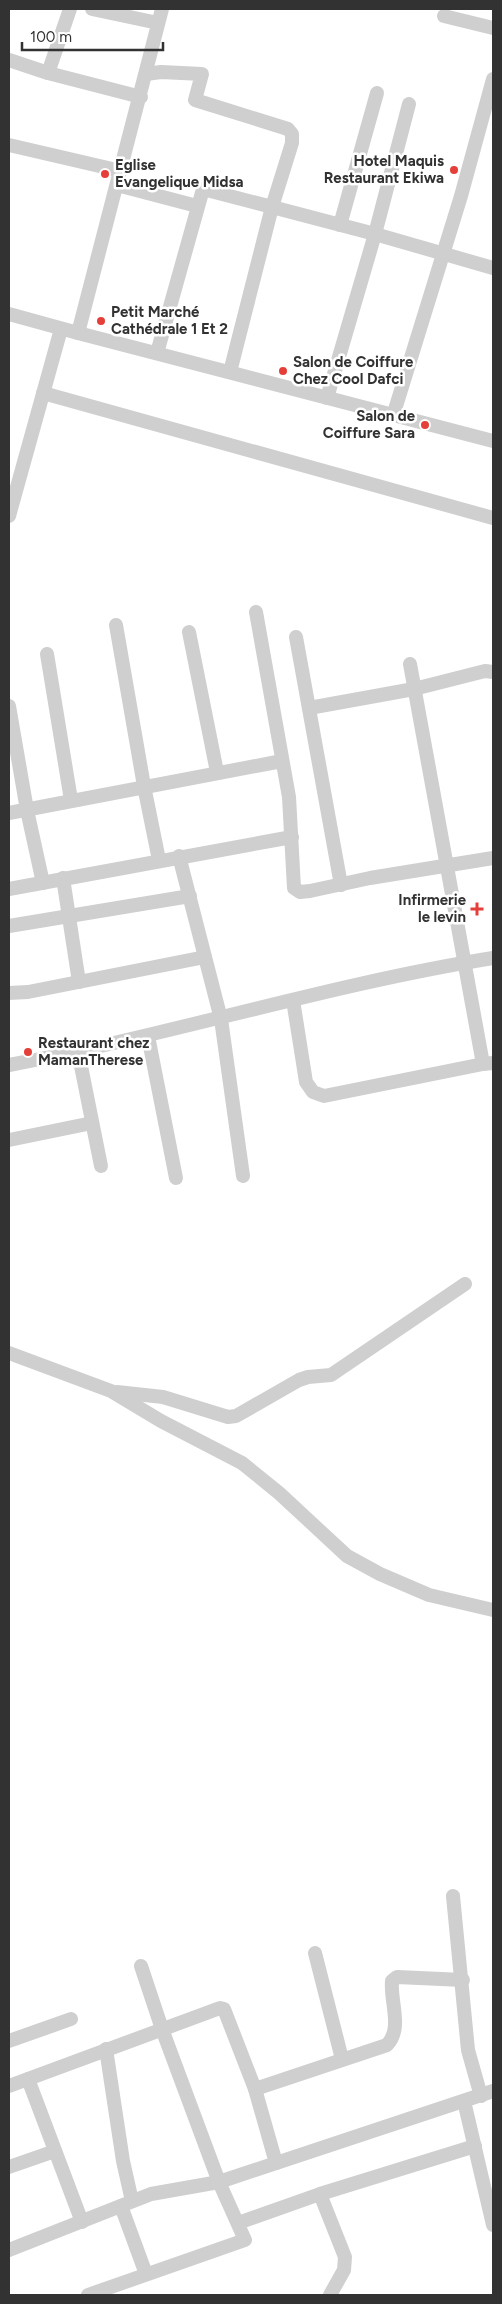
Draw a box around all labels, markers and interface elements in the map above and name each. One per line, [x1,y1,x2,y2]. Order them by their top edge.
scale bar [22,20,164,52]
text: 100 m [30,28,72,46]
place label: Hotel Maquis Restaurant Ekiwa [324,152,444,187]
place label: Eglise Evangelique Midsa [115,156,243,191]
marker: Hotel Maquis Restaurant Ekiwa [448,164,460,176]
marker: Eglise Evangelique Midsa [99,168,111,180]
place label: Petit Marché Cathédrale 1 Et 2 [111,303,228,338]
marker: Petit Marché Cathédrale 1 Et 2 [95,315,107,327]
place label: Salon de Coiffure Chez Cool Dafci [293,353,414,388]
marker: Salon de Coiffure Chez Cool Dafci [277,365,289,377]
place label: Salon de Coiffure Sara [323,407,416,442]
marker: Salon de Coiffure Sara [419,419,431,431]
place label: Infirmerie le levin [398,891,467,926]
marker: Infirmerie le levin [470,902,484,916]
place label: Restaurant chez MamanTherese [38,1034,149,1069]
marker: Restaurant chez MamanTherese [22,1046,34,1058]

